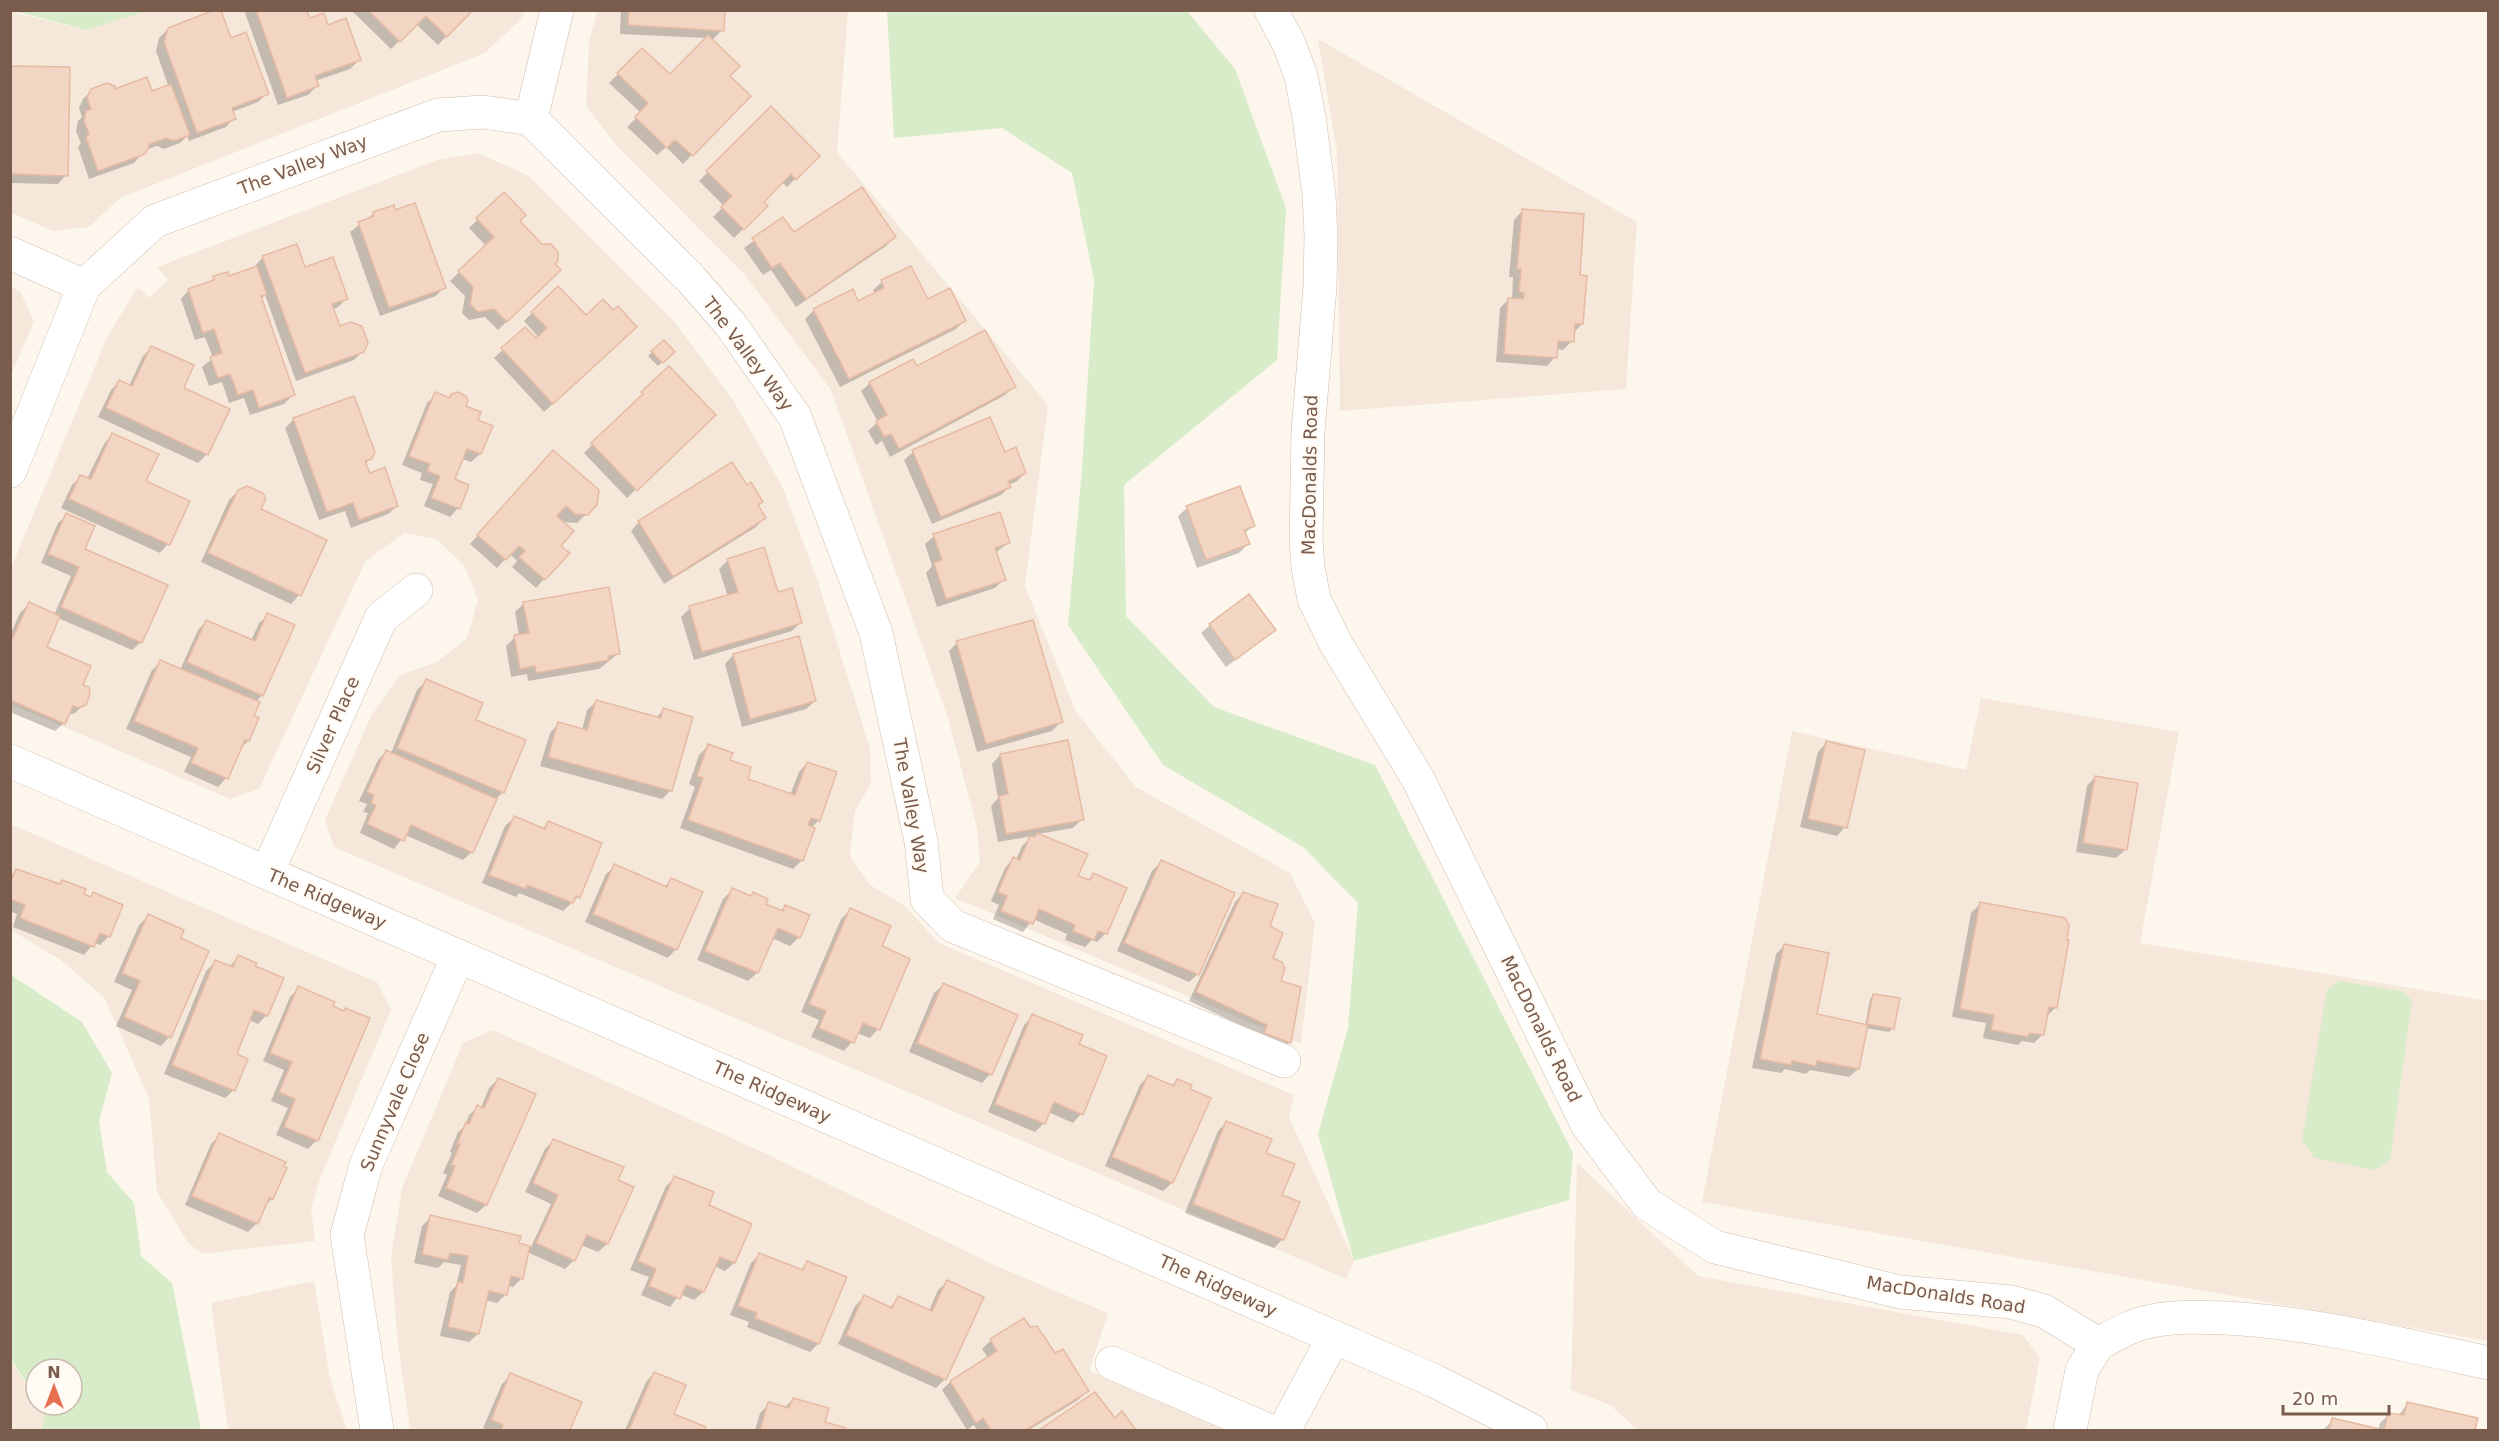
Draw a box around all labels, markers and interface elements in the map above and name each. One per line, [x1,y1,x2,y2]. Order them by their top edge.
street label: The Valley Way [234,130,371,199]
street label: The Valley Way [698,292,798,415]
street label: MacDonalds Road [1298,395,1321,555]
street label: Silver Place [302,673,363,777]
street label: The Valley Way [889,736,934,875]
street label: The Ridgeway [264,864,390,933]
street label: MacDonalds Road [1497,952,1586,1105]
street label: Sunnyvale Close [356,1029,433,1174]
street label: The Ridgeway [709,1056,835,1127]
street label: The Ridgeway [1155,1250,1281,1321]
street label: MacDonalds Road [1865,1272,2027,1317]
north arrow [24,1357,84,1417]
text: N [47,1363,61,1382]
scale bar [2283,1378,2390,1416]
text: 20 m [2292,1388,2338,1409]

